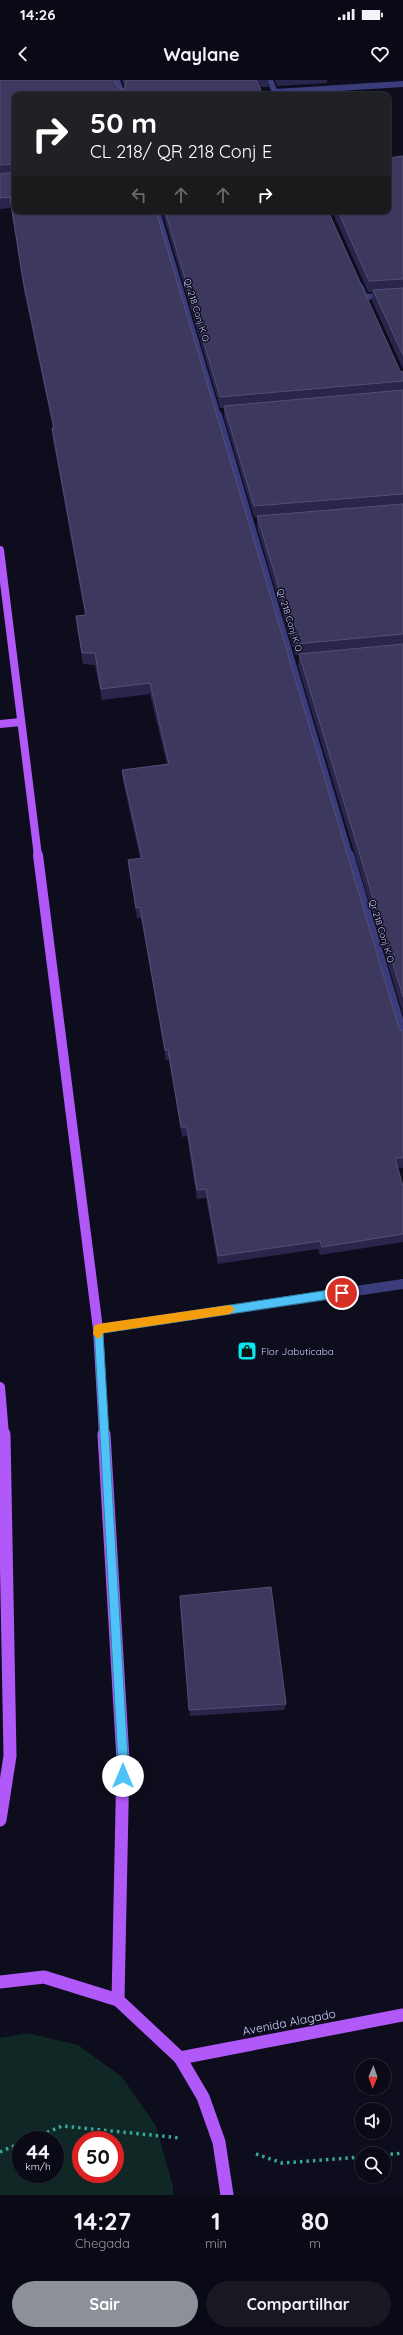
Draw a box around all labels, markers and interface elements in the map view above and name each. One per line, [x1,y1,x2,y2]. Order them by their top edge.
text: 14:26 [20,5,56,24]
icon: back [12,43,34,65]
text: Waylane [163,43,240,66]
icon: heart [369,43,391,65]
text: 50 m [90,105,157,140]
icon: right [24,108,76,160]
text: CL 218/ QR 218 Conj E [90,140,272,163]
icon: left [128,184,150,206]
icon: ahead [170,184,192,206]
icon: ahead [212,184,234,206]
icon: right [254,184,276,206]
street label: Qr 218 Conj K O [182,277,212,343]
street label: Qr 218 Conj K O [275,587,305,653]
street label: Qr 218 Conj K O [367,898,397,964]
pin [325,1276,359,1310]
icon: arrive [331,1282,353,1304]
shop icon: Flor Jabuticaba [236,1340,258,1362]
place label: Flor Jabuticaba [261,1345,334,1358]
position arrow [102,1755,144,1797]
street label: Avenida Alagado [241,2006,337,2038]
north arrow [355,2059,391,2095]
map controls [355,2059,391,2183]
button: sound [355,2103,391,2139]
speed limit sign: 50 [72,2131,124,2183]
text: 44 [26,2139,50,2164]
button: search [355,2147,391,2183]
text: km/h [25,2160,51,2173]
text: 14:27 [74,2206,131,2236]
text: 1 [211,2206,221,2236]
text: 80 [301,2206,329,2236]
text: Chegada [75,2235,130,2251]
text: min [205,2235,227,2251]
text: m [309,2235,321,2251]
button: Sair [12,2281,198,2327]
button: Compartilhar [206,2281,391,2327]

